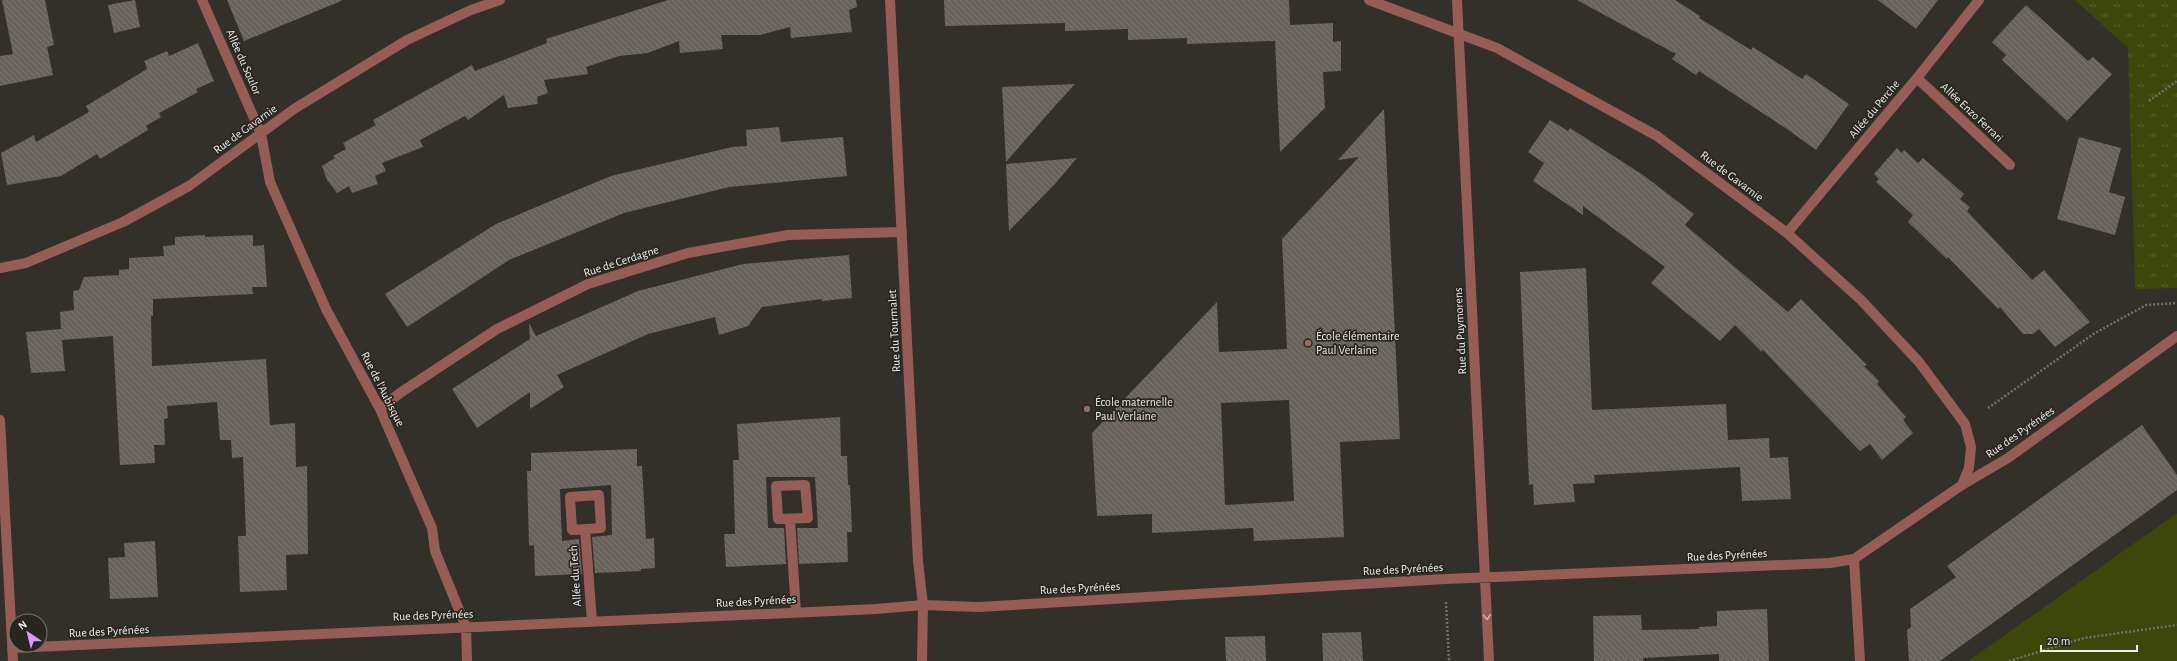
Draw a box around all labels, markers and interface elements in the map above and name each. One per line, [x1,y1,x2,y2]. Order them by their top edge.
street label: Allée du Soulor [224,27,264,97]
street label: Allée du Perche [1846,78,1902,140]
street label: Allée Enzo Ferrari [1938,80,2006,144]
street label: Rue de Gavarnie [211,102,279,156]
street label: Rue de Gavarnie [1698,149,1766,203]
street label: Rue de Cerdagne [582,243,660,279]
street label: Rue du Puymorens [1452,287,1469,375]
street label: Rue du Tourmalet [886,289,902,373]
place label: École élémentaire Paul Verlaine [1316,329,1400,356]
marker: École élémentaire Paul Verlaine [1303,338,1313,348]
street label: Rue de l'Aubisque [359,350,407,428]
place label: École maternelle Paul Verlaine [1095,395,1173,422]
marker: École maternelle Paul Verlaine [1082,404,1092,414]
street label: Rue des Pyrénées [1984,404,2057,461]
street label: Allée du Tech [567,545,583,607]
street label: Rue des Pyrénées [1686,547,1768,564]
street label: Rue des Pyrénées [1362,561,1444,578]
street label: Rue des Pyrénées [1039,580,1121,597]
street label: Rue des Pyrénées [715,593,797,610]
street label: Rue des Pyrénées [392,608,474,623]
north arrow [8,613,48,653]
one-way arrow [1482,614,1491,620]
text: N [16,619,29,632]
street label: Rue des Pyrénées [68,623,150,640]
scale bar [2041,627,2137,653]
text: 20 m [2047,635,2070,647]

